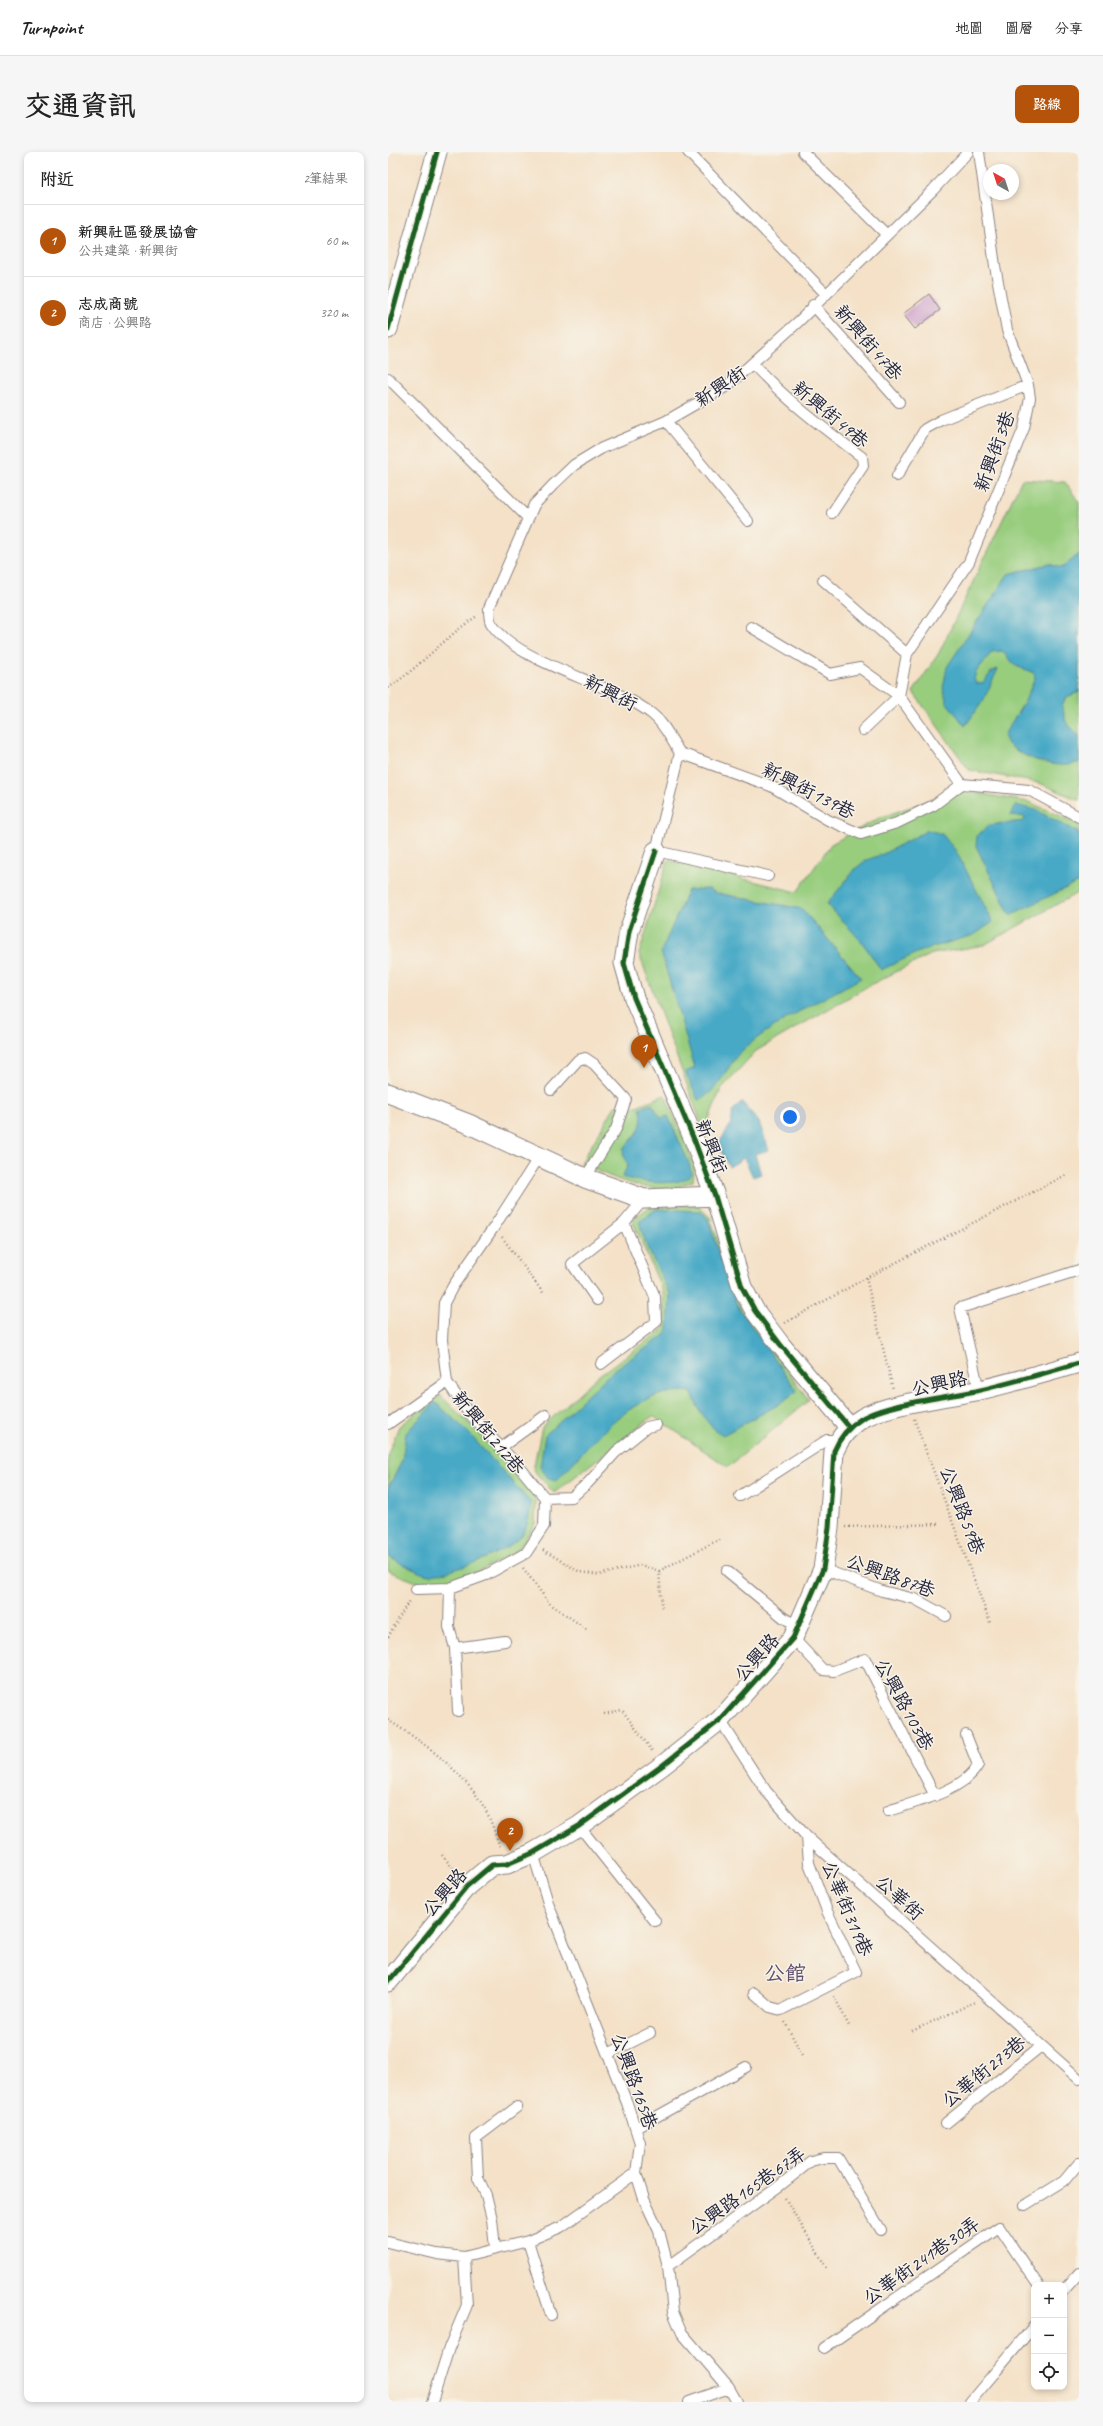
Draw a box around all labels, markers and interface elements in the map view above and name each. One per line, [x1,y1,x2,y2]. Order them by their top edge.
text: Turnpoint [20,16,82,40]
text: 地圖 [955,20,983,37]
text: 圖層 [1005,20,1033,37]
text: 分享 [1055,20,1083,37]
button: 路線 [1015,85,1079,123]
text: 交通資訊 [24,88,136,123]
north arrow [983,164,1019,200]
text: 附近 [40,169,74,190]
text: 2筆結果 [303,171,348,187]
text: 新興社區發展協會 [78,223,198,242]
text: 1 [50,233,56,249]
text: 60 m [326,233,348,249]
text: 公共建築 · 新興街 [78,243,178,259]
text: 志成商號 [78,295,138,314]
street label: 新興街47巷 [829,300,908,386]
text: 2 [50,305,56,321]
text: 320 m [320,305,348,321]
text: 商店 · 公興路 [78,315,152,331]
street label: 新興街 [690,361,751,413]
street label: 新興街49巷 [787,376,874,454]
street label: 新興街3巷 [969,408,1021,495]
street label: 新興街 [580,669,641,717]
street label: 新興街139巷 [758,757,859,825]
pin: 1 [631,1035,657,1068]
your location [780,1107,800,1127]
street label: 新興街 [690,1115,732,1177]
street label: 公興路 [909,1366,970,1402]
street label: 新興街212巷 [446,1386,530,1479]
street label: 公興路59巷 [934,1463,990,1558]
street label: 公興路87巷 [843,1549,939,1603]
street label: 公興路 [729,1628,785,1687]
street label: 公興路103巷 [869,1654,939,1755]
pin: 2 [497,1818,523,1851]
street label: 公華街319巷 [816,1857,878,1960]
street label: 公興路 [417,1863,473,1922]
street label: 公華街 [870,1870,929,1926]
district label: 公館 [764,1960,806,1986]
street label: 公興路165巷 [605,2029,663,2133]
street label: 公華街273巷 [937,2030,1031,2113]
street label: 公興路165巷67弄 [684,2141,811,2240]
street label: 公華街241巷30弄 [858,2211,985,2310]
map controls [1031,2282,1067,2390]
button: + [1031,2282,1067,2318]
button: − [1031,2318,1067,2354]
button: locate [1031,2354,1067,2390]

